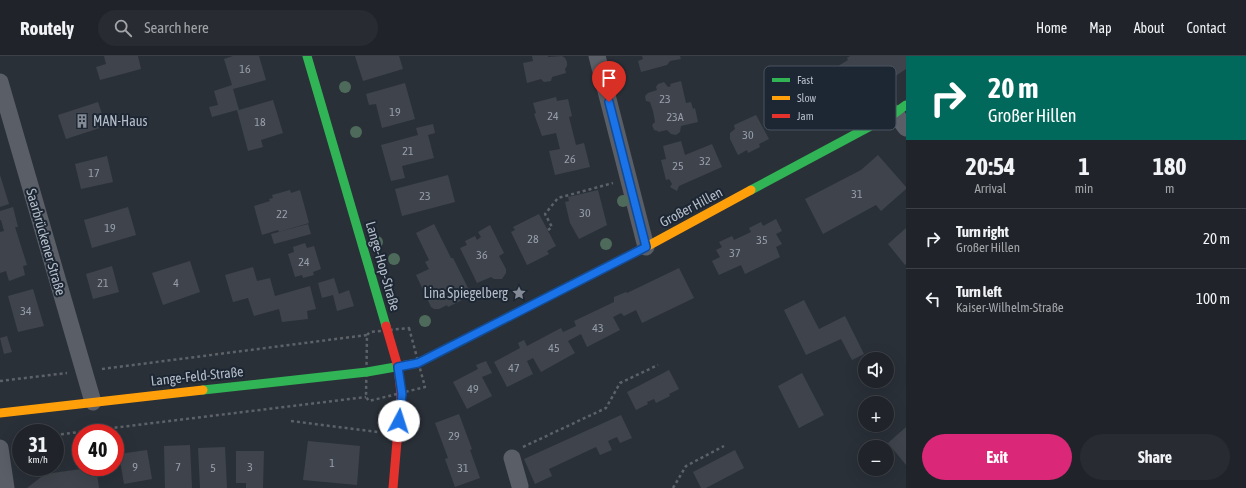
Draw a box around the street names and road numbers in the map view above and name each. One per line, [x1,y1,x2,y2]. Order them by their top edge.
street label: Großer Hillen [657,184,725,230]
street label: Saarbrückener Straße [23,187,69,297]
street label: Lange-Hop-Straße [363,219,403,313]
street label: Lange-Feld-Straße [150,363,244,389]

